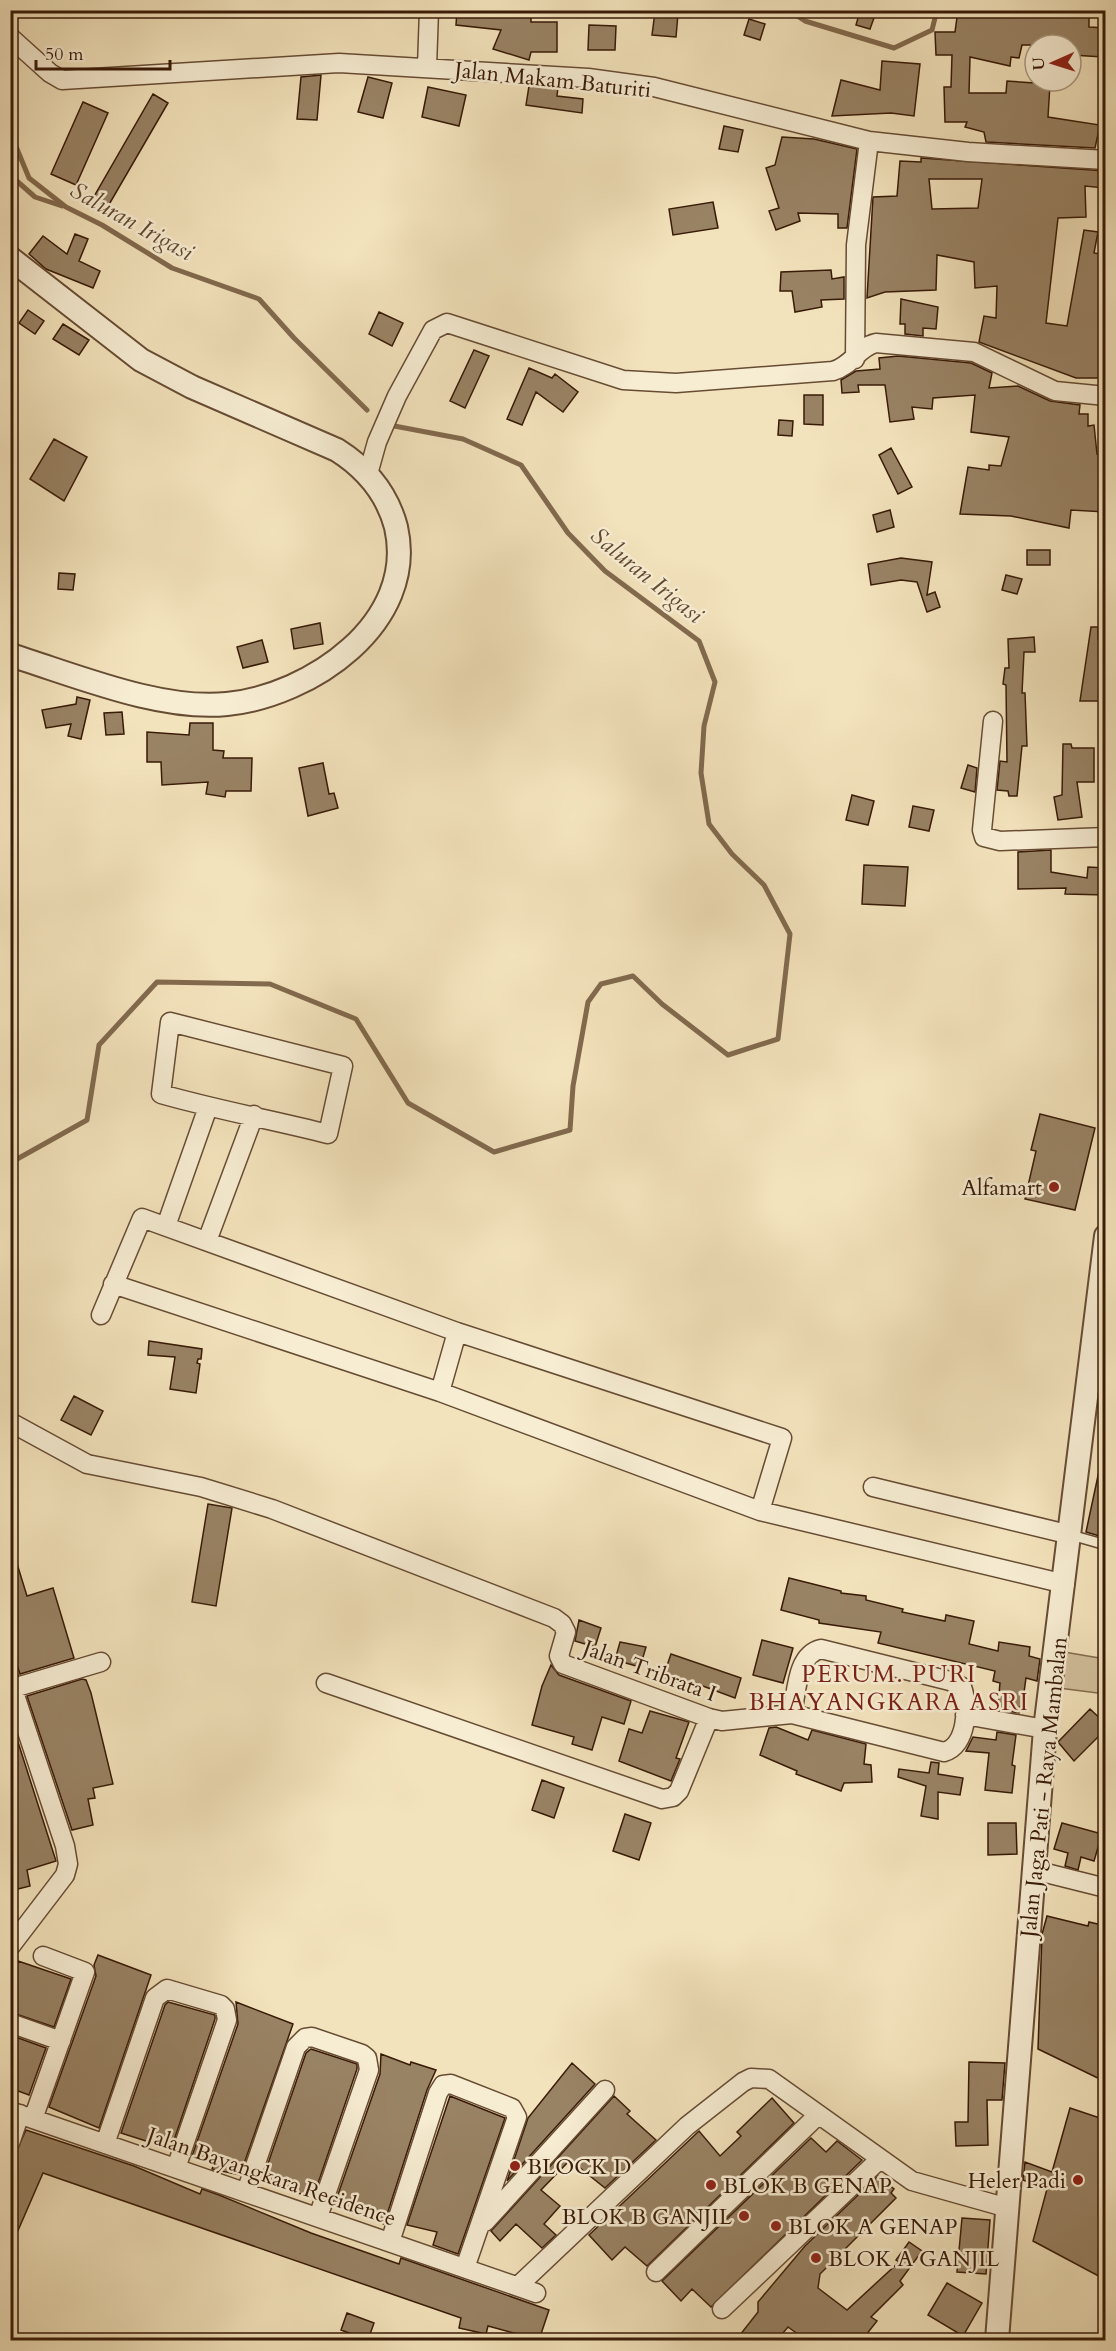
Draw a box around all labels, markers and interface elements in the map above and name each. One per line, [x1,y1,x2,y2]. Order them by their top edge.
scale bar [36,33,170,71]
north arrow [1023,33,1083,93]
text: 50 m [45,42,84,67]
street label: Jalan Makam Baturiti [450,54,653,105]
text: U [1028,57,1050,71]
water label: Saluran Irigasi [64,174,200,269]
water label: Saluran Irigasi [583,520,710,631]
place label: Alfamart [961,1173,1042,1203]
marker: Alfamart [1047,1180,1061,1194]
street label: Jalan Tribrata I [576,1632,721,1709]
street label: Jalan Jaga Pati - Raya Mambalan [1013,1635,1075,1942]
district label: PERUM. PURI BHAYANGKARA ASRI [749,1658,1029,1719]
street label: Jalan Bayangkara Recidence [140,2119,400,2234]
place label: BLOCK D [527,2152,631,2182]
marker: BLOCK D [508,2159,522,2173]
place label: Heler Padi [968,2166,1066,2196]
place label: BLOK B GENAP [723,2171,892,2201]
marker: Heler Padi [1071,2173,1085,2187]
marker: BLOK B GENAP [704,2178,718,2192]
place label: BLOK B GANJIL [561,2202,733,2232]
marker: BLOK B GANJIL [737,2209,751,2223]
place label: BLOK A GENAP [788,2212,958,2242]
marker: BLOK A GENAP [769,2219,783,2233]
place label: BLOK A GANJIL [828,2244,1000,2274]
marker: BLOK A GANJIL [809,2251,823,2265]

